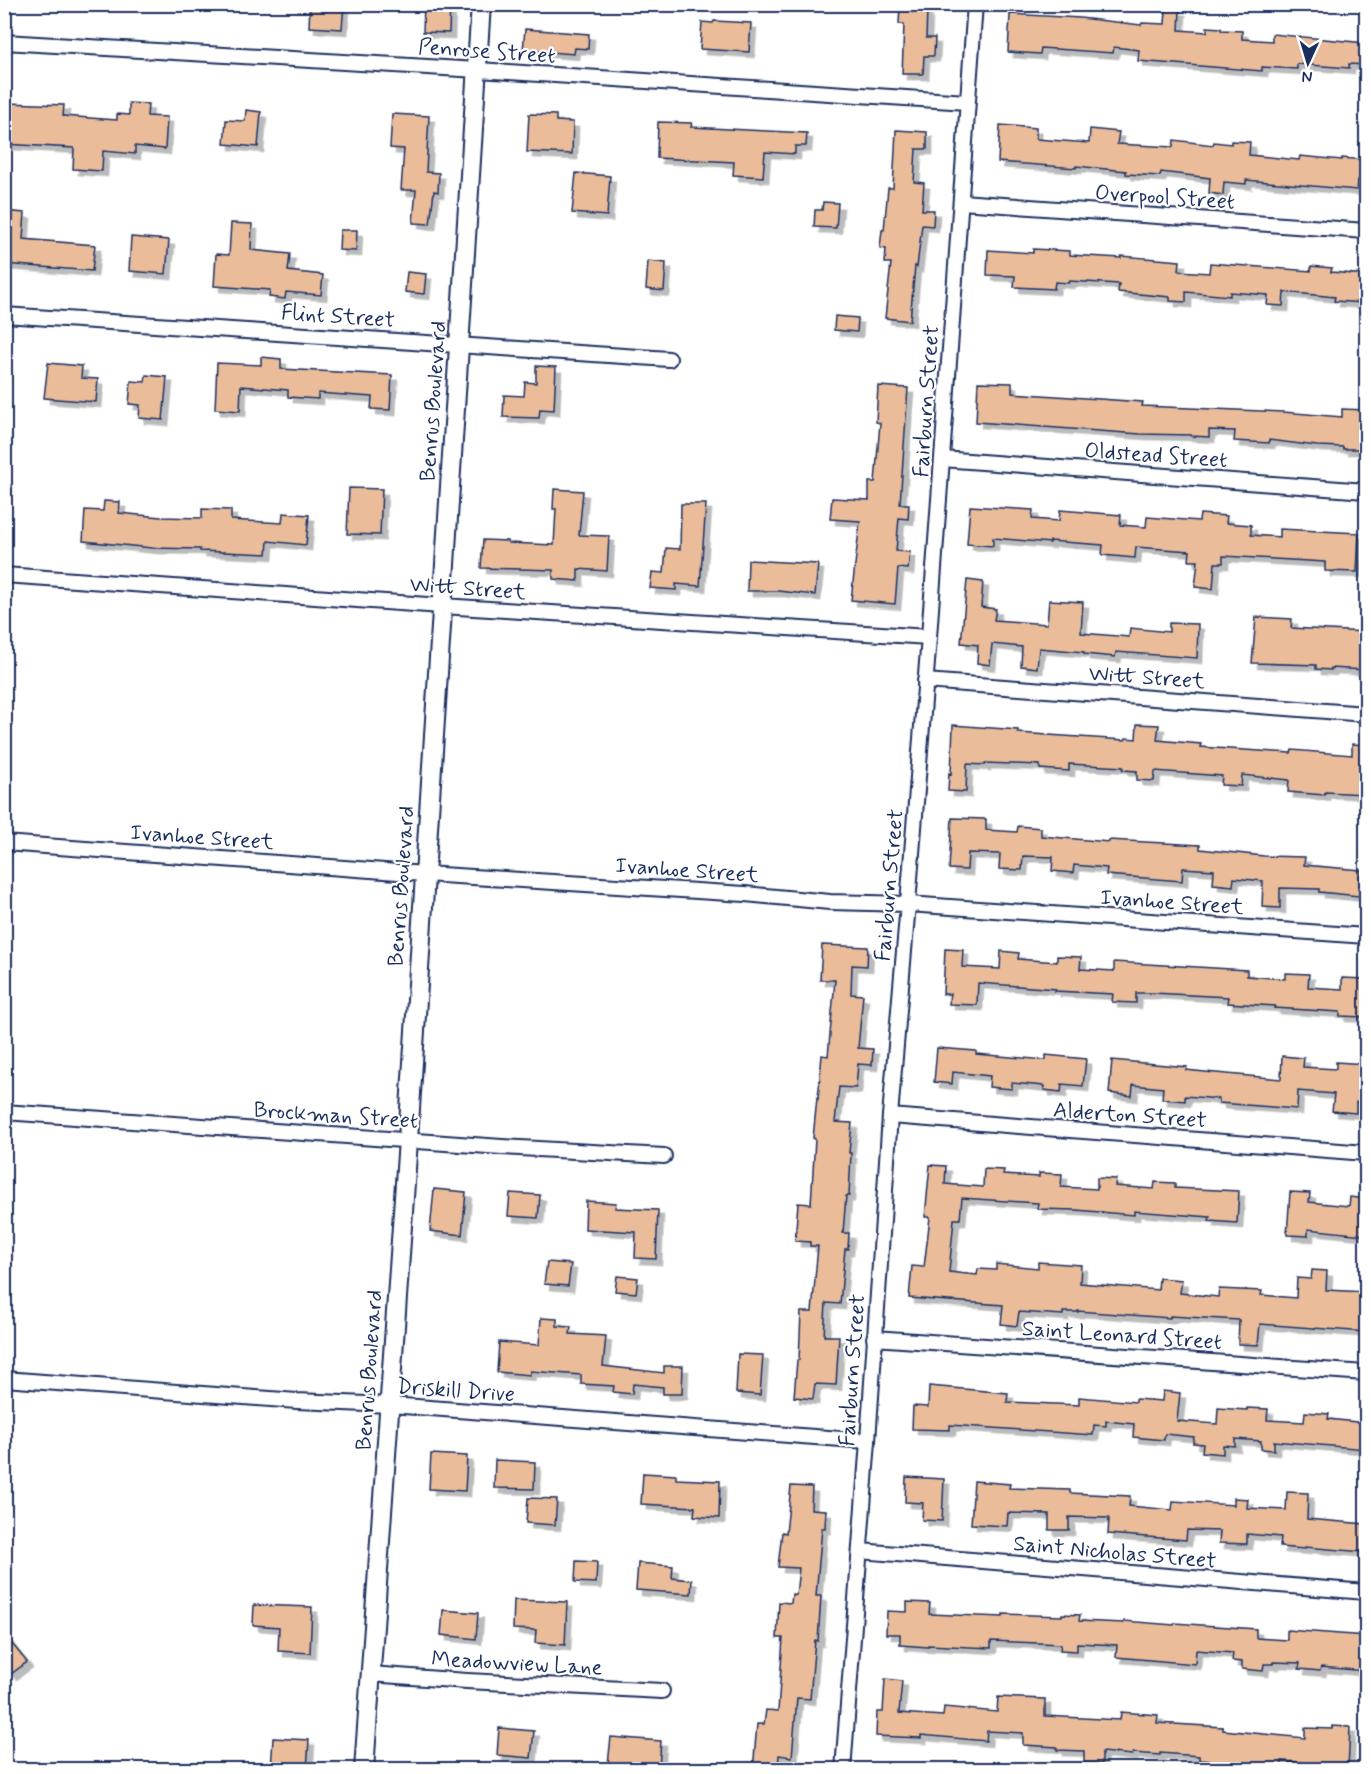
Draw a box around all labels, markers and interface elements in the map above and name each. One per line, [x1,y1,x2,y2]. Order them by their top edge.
street label: Penrose Street [417,33,556,71]
north arrow [1278,33,1338,93]
text: N [1301,66,1313,87]
street label: Overpool Street [1094,179,1236,217]
street label: Flint Street [280,299,396,335]
street label: Benrus Boulevard [414,320,454,482]
street label: Fairburn Street [908,324,946,478]
street label: Oldstead Street [1083,437,1228,475]
street label: Witt Street [409,571,527,607]
street label: Witt Street [1088,660,1206,696]
street label: Benrus Boulevard [382,805,422,967]
street label: Fairburn Street [869,808,911,962]
street label: Ivanhoe Street [129,819,275,857]
street label: Ivanhoe Street [614,852,760,890]
street label: Ivanhoe Street [1099,884,1245,922]
street label: Brockman Street [253,1096,419,1136]
street label: Alderton Street [1052,1097,1208,1135]
street label: Benrus Boulevard [350,1289,390,1451]
street label: Fairburn Street [834,1293,872,1447]
street label: Saint Leonard Street [1021,1315,1223,1357]
street label: Driskill Drive [396,1373,516,1409]
street label: Saint Nicholas Street [1012,1530,1218,1576]
street label: Meadowview Lane [431,1646,603,1682]

